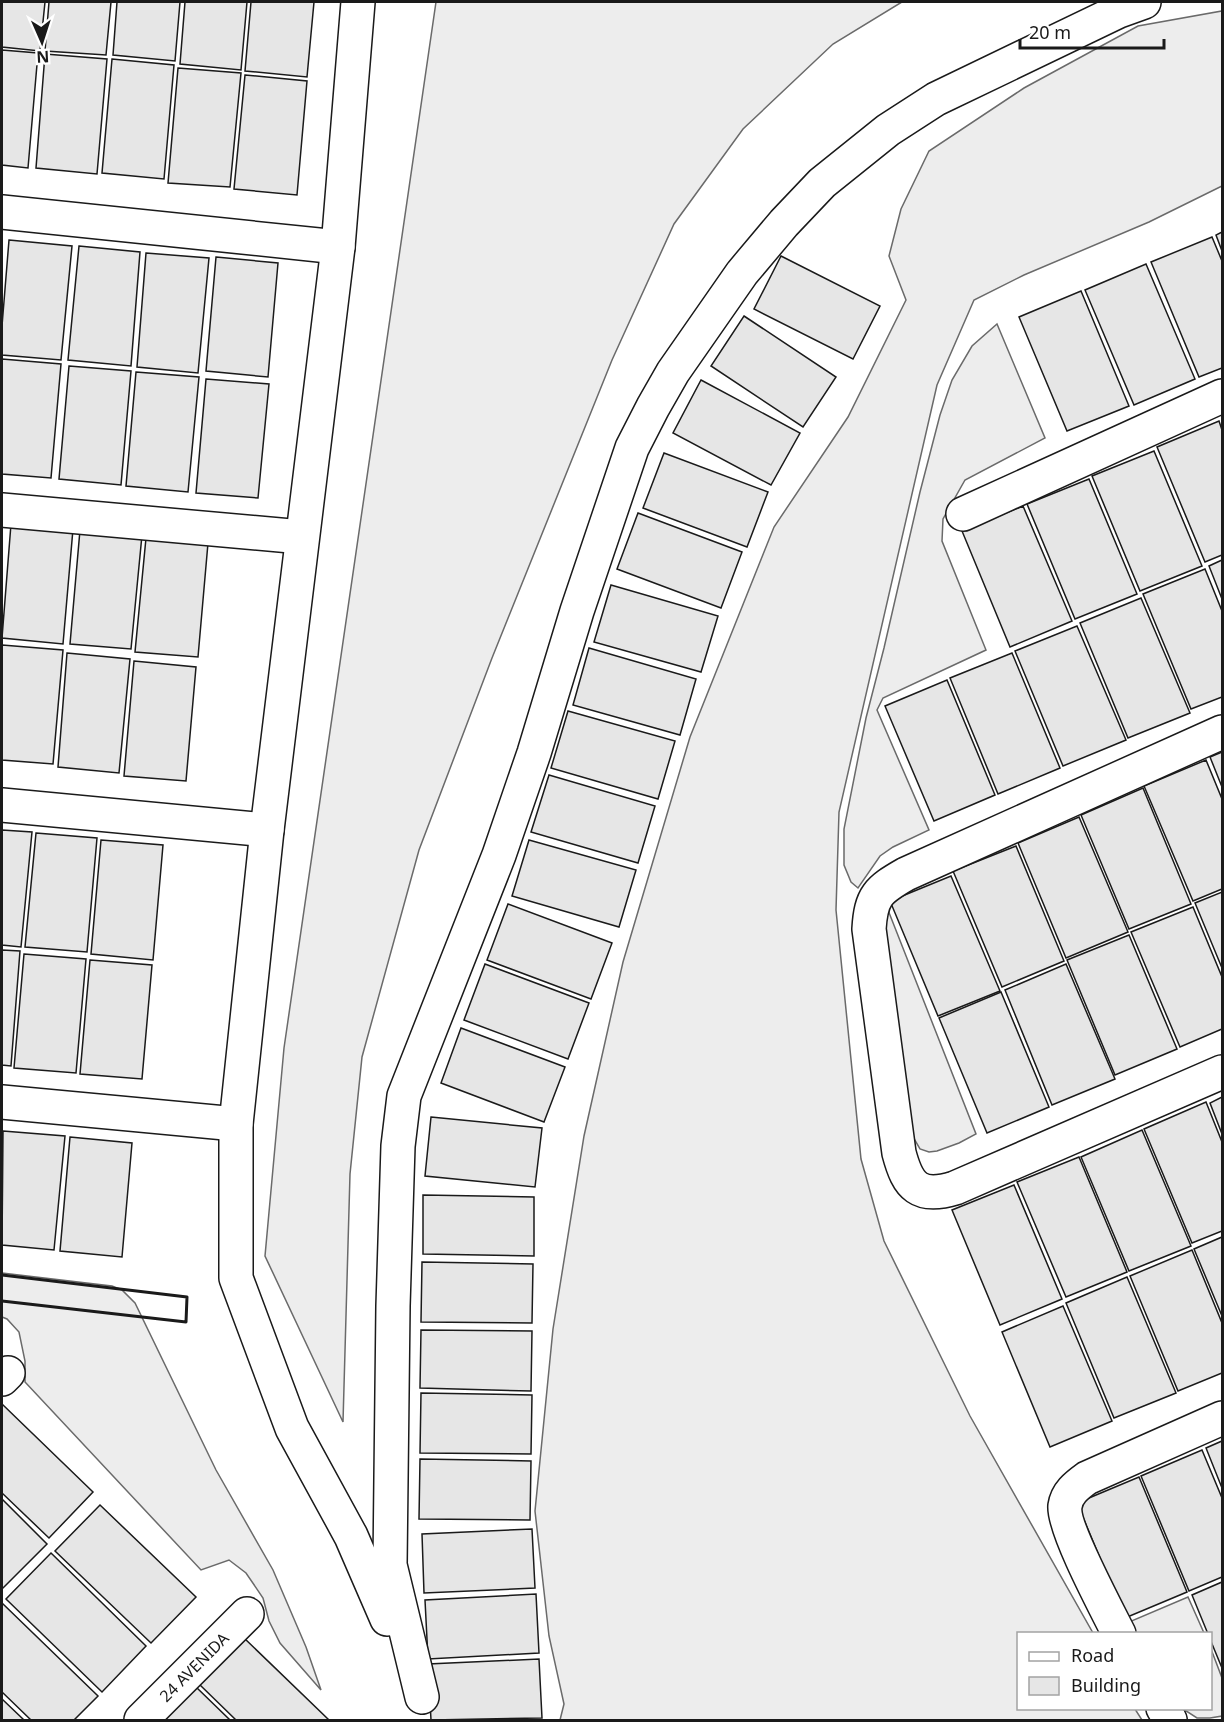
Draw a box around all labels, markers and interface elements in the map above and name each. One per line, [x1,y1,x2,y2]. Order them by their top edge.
north arrow [12,12,72,72]
scale bar [1020,12,1164,50]
text: 20 m [1029,20,1071,44]
text: N [36,46,50,68]
street label: 24 AVENIDA [155,1627,234,1706]
legend [1017,1632,1212,1710]
text: Road [1071,1643,1114,1667]
text: Building [1071,1673,1141,1697]

